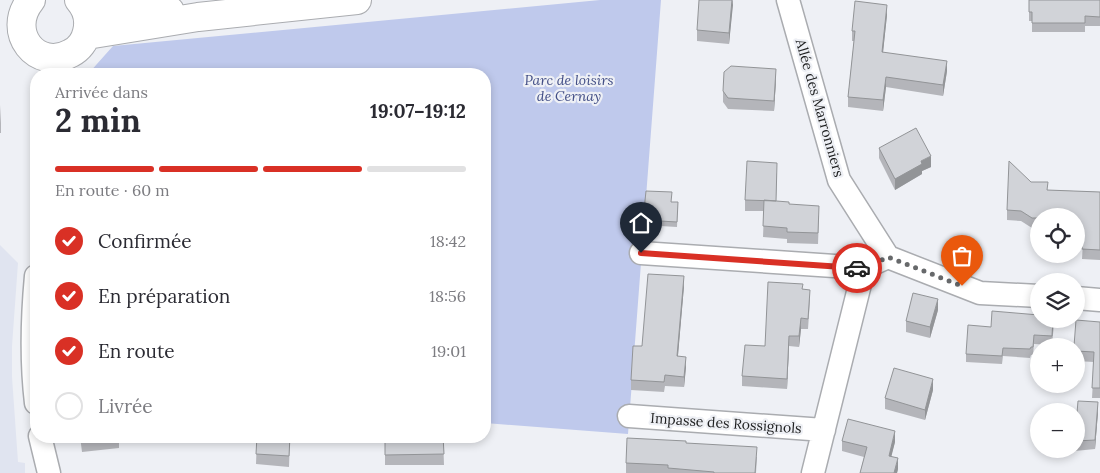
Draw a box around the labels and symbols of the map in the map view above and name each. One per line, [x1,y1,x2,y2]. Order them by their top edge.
street label: Allée des Marronniers [791,36,848,179]
park label: Parc de loisirs de Cernay [524,71,614,105]
pin [620,202,662,253]
pin [941,235,983,286]
courier [832,243,882,293]
street label: Impasse des Rossignols [650,409,802,437]

